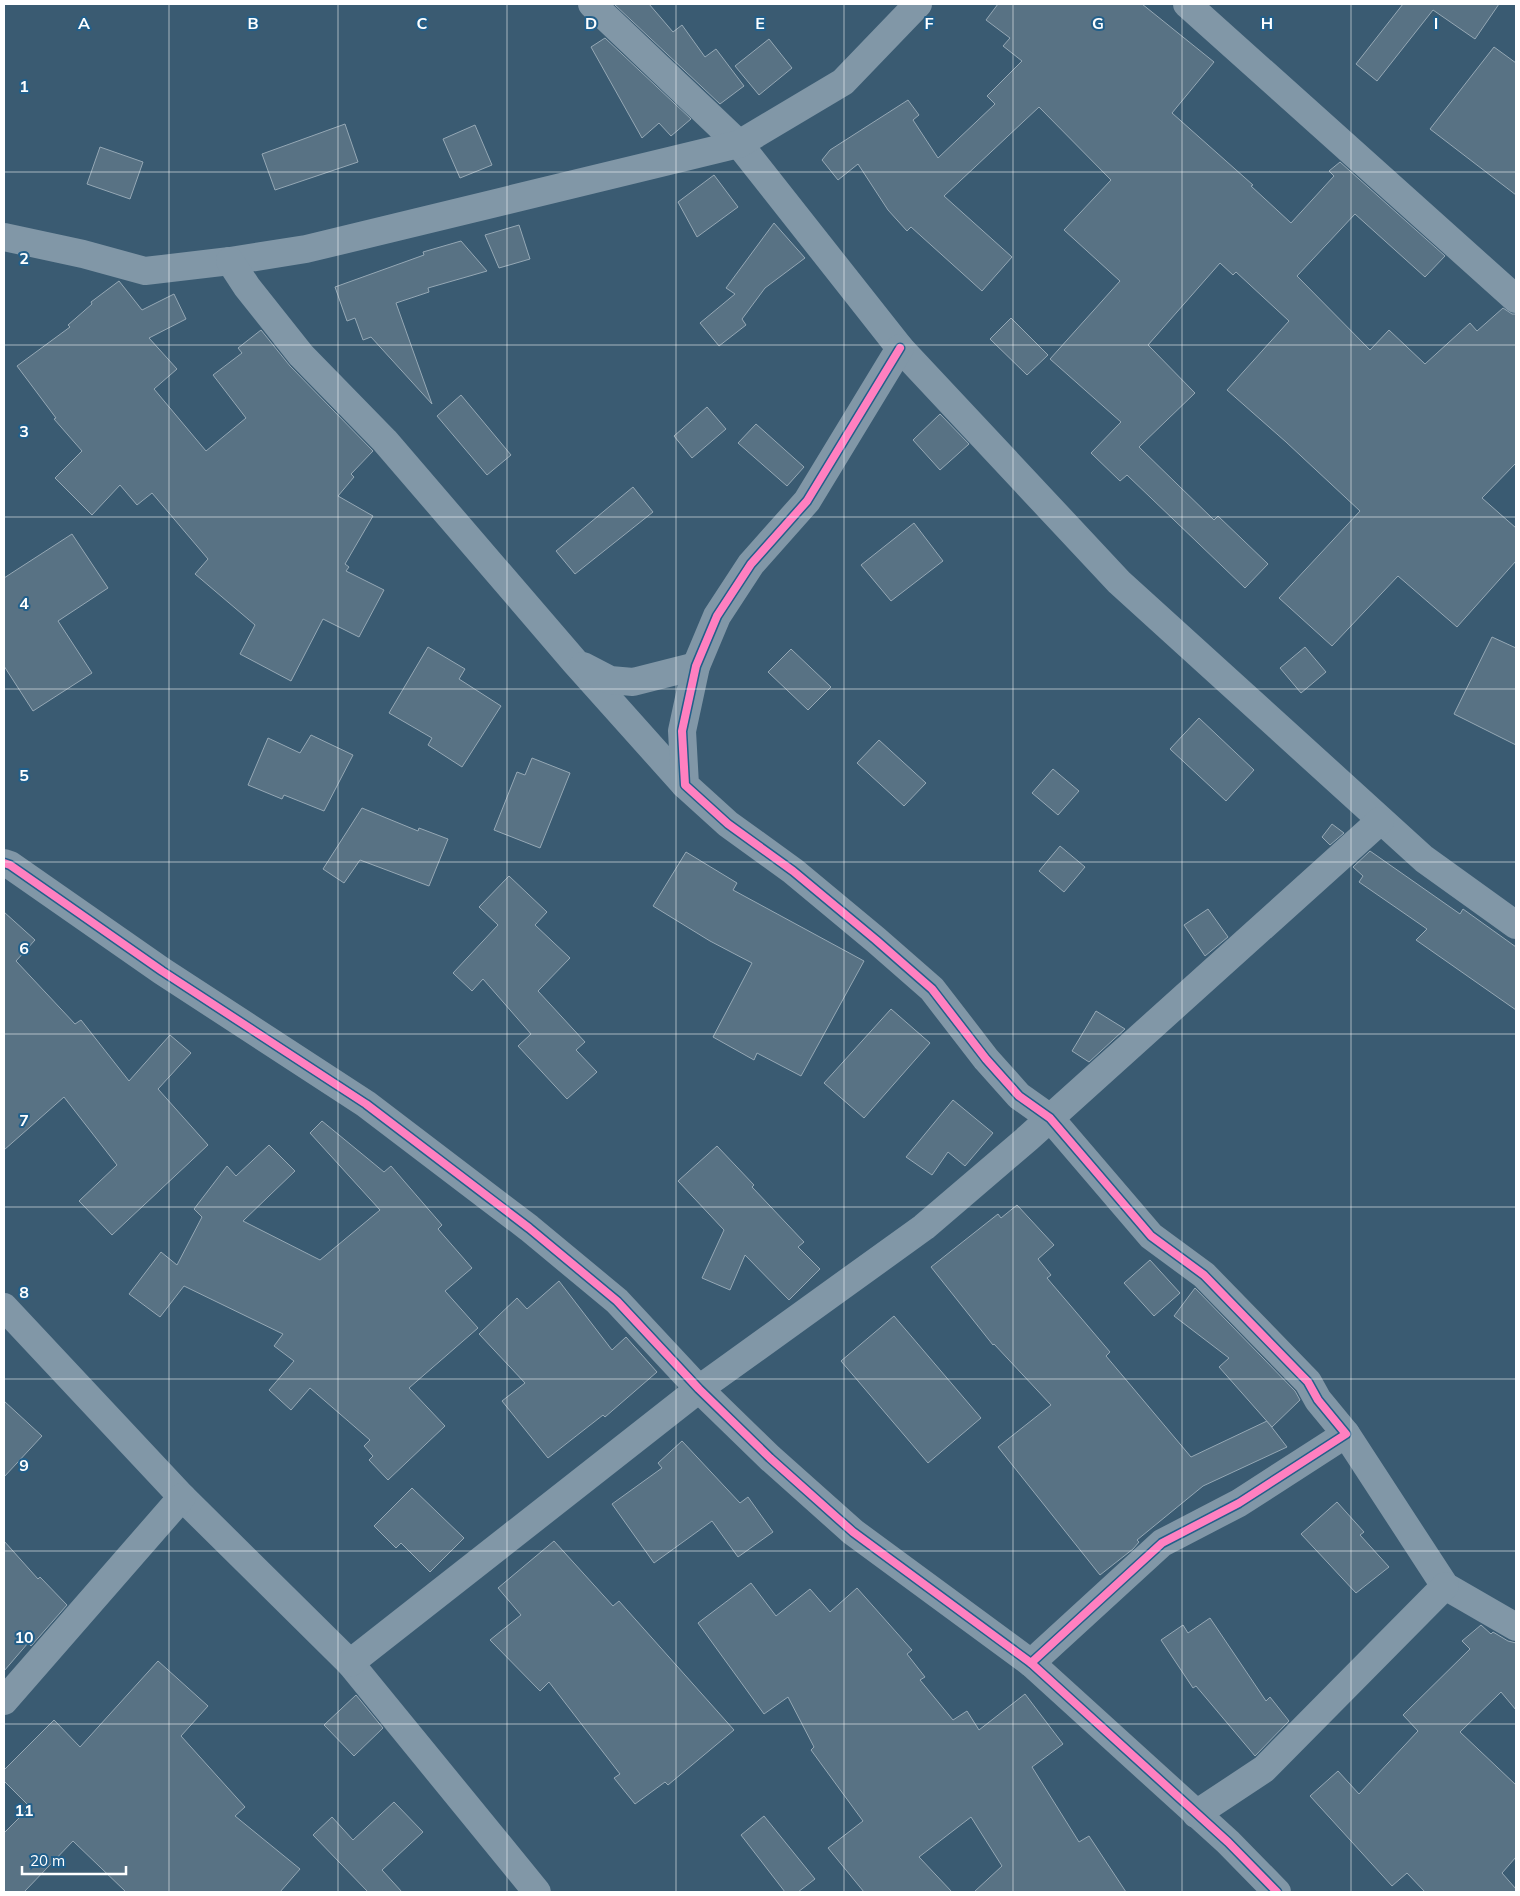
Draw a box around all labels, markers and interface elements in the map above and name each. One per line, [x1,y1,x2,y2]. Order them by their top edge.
text: A [78,13,90,33]
text: B [247,13,259,33]
text: C [417,13,428,33]
text: D [585,13,597,33]
text: E [755,13,765,33]
text: F [924,13,934,33]
text: G [1092,13,1104,33]
text: H [1261,13,1273,33]
text: I [1434,13,1438,33]
text: 1 [19,76,29,96]
text: 2 [19,248,29,268]
text: 3 [19,421,29,441]
text: 4 [19,593,29,613]
text: 5 [19,765,29,785]
text: 6 [19,938,29,958]
text: 7 [19,1110,29,1130]
text: 8 [19,1282,29,1302]
text: 9 [19,1455,29,1475]
text: 10 [14,1627,34,1647]
text: 11 [14,1800,34,1820]
scale bar [22,1844,126,1876]
text: 20 m [30,1851,65,1870]

